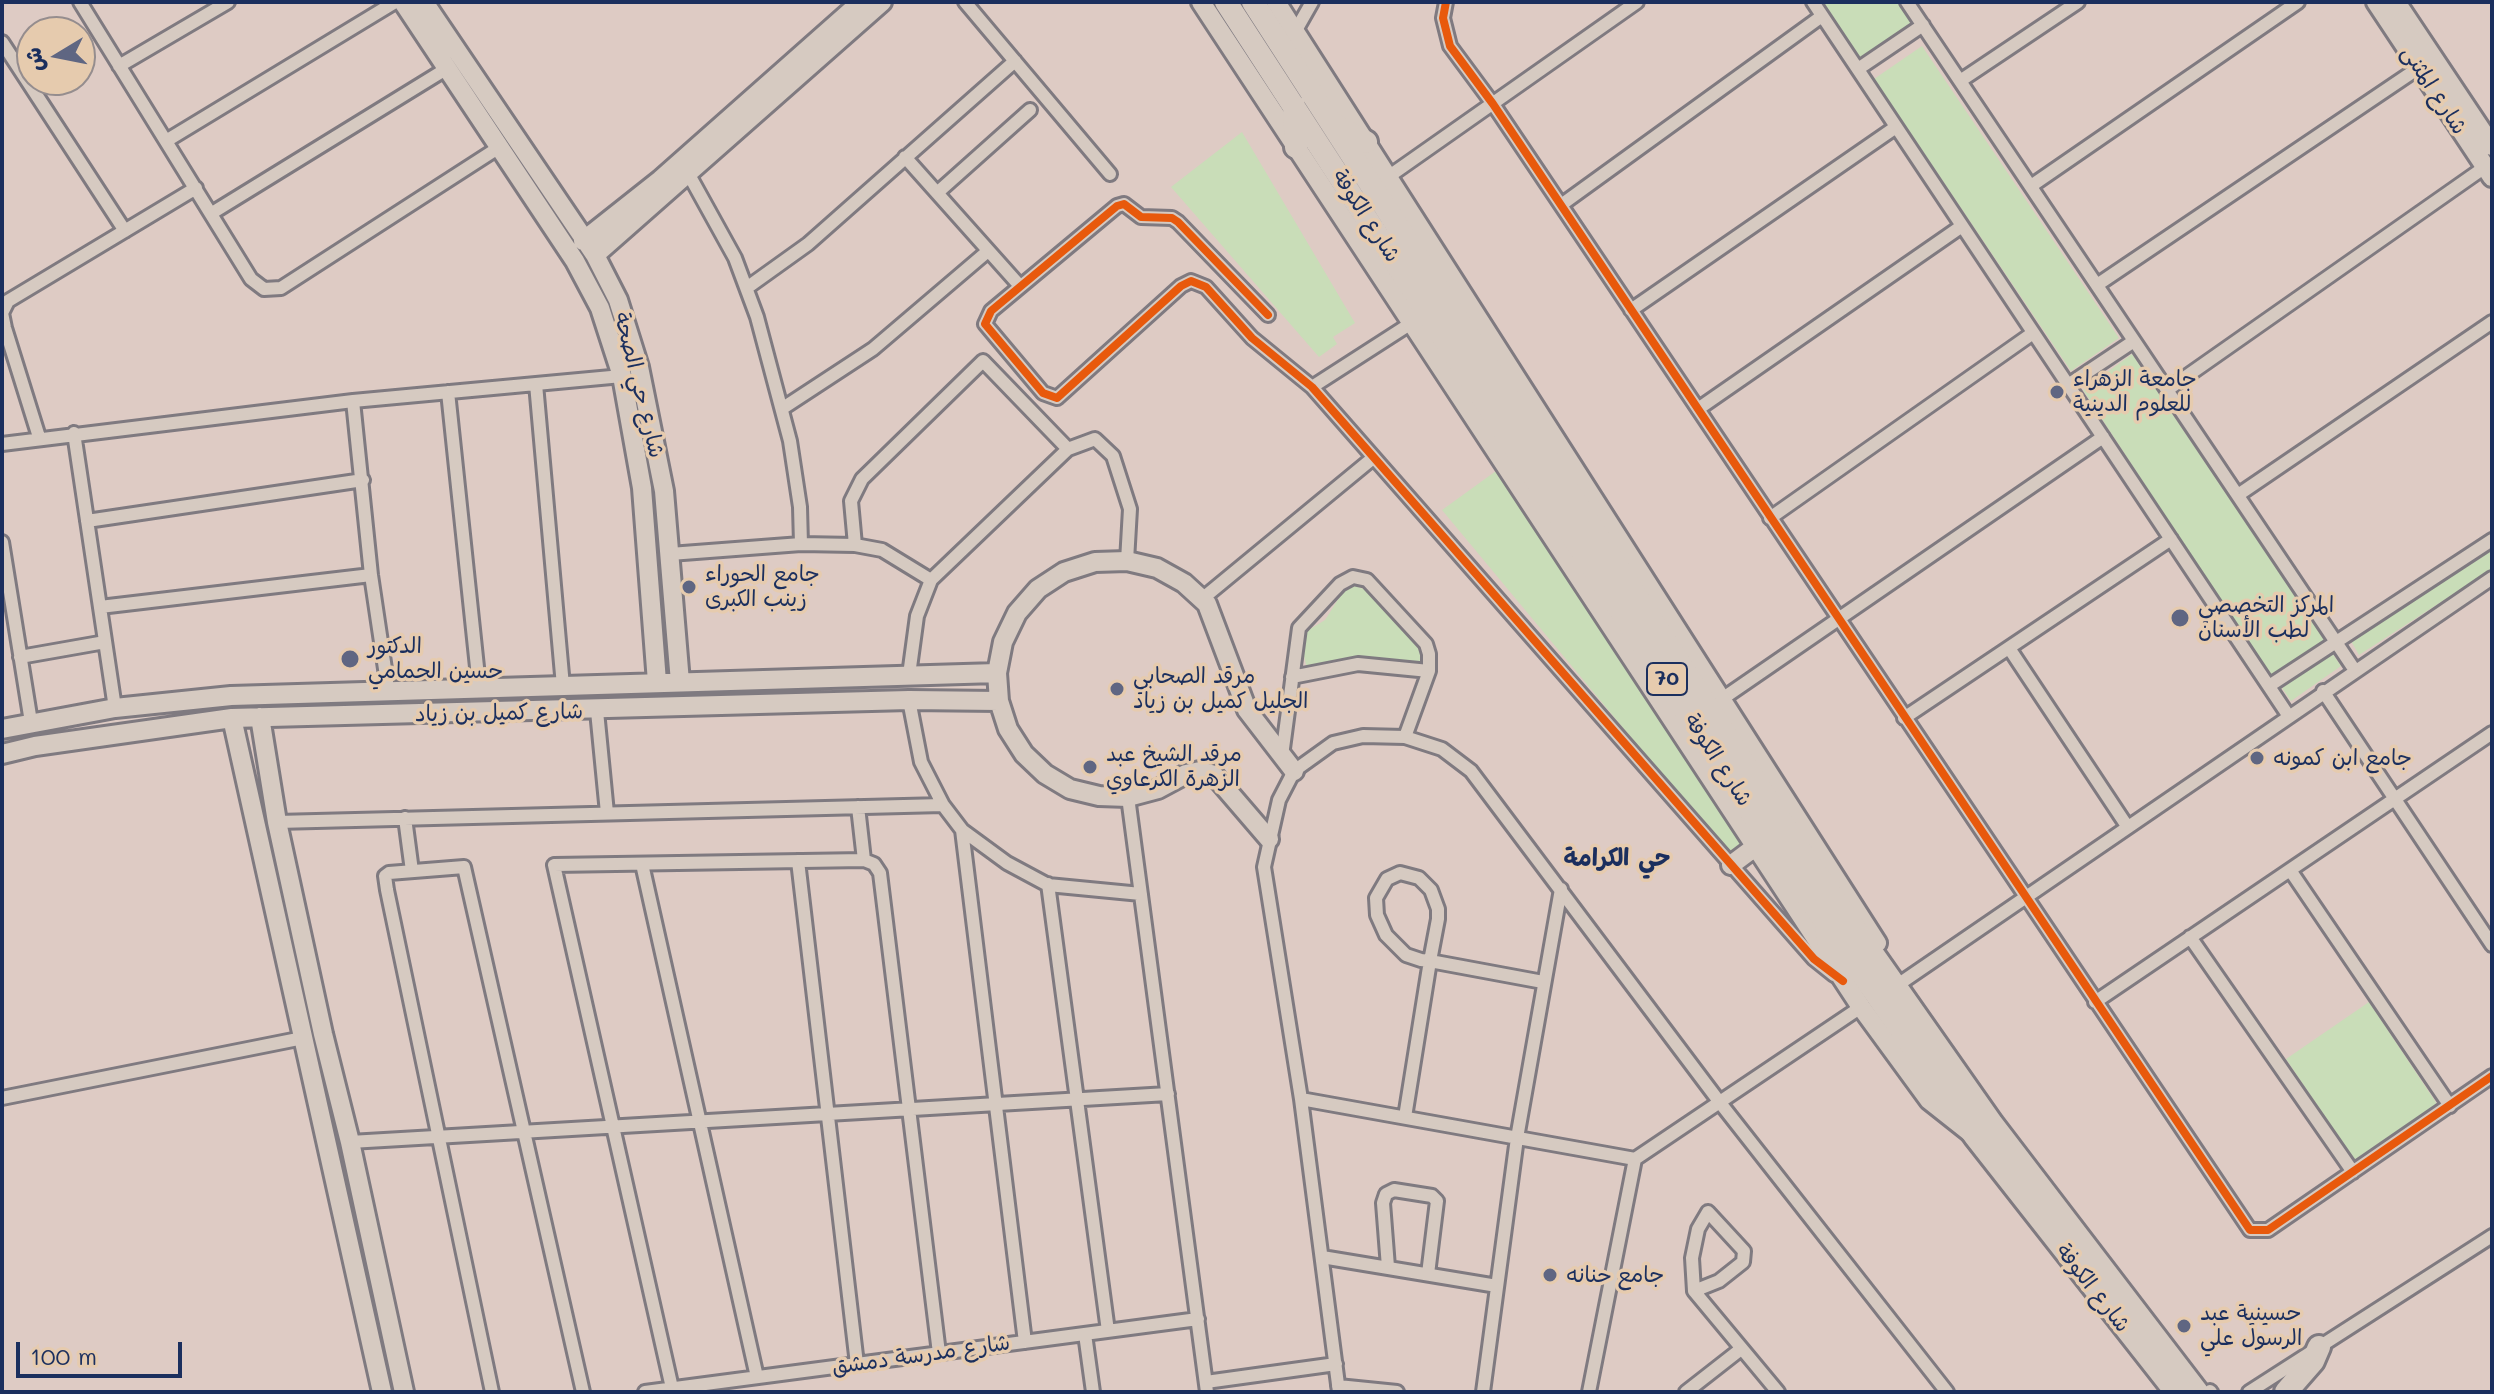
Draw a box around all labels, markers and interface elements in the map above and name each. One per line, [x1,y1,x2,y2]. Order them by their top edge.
north arrow [16,16,96,96]
street label: شارع المثنى [2396,41,2472,139]
text: ش [17,45,50,74]
street label: شارع الكوفة [1326,165,1406,267]
street label: شارع حي الصحة [608,309,670,461]
place label: جامعة الزهراء للعلوم الدينية [2073,366,2197,418]
marker: جامعة الزهراء للعلوم الدينية [2048,383,2066,401]
place label: جامع الحوراء زينب الكبرى [705,561,820,612]
marker: جامع الحوراء زينب الكبرى [680,578,698,596]
place label: المركز التخصصي لطب الأسنان [2198,592,2334,644]
marker: المركز التخصصي لطب الأسنان [2169,607,2191,629]
place label: الدكتور حسين الحمامي [368,633,503,684]
marker: الدكتور حسين الحمامي [339,648,361,670]
place label: مرقد الصحابي الجليل كميل بن زياد [1133,663,1308,714]
road number: 70 [1647,663,1687,695]
marker: مرقد الصحابي الجليل كميل بن زياد [1108,680,1126,698]
street label: شارع كميل بن زياد [415,698,583,728]
street label: شارع الكوفة [1678,709,1758,811]
place label: مرقد الشيخ عبد الزهرة الكرعاوي [1106,741,1242,792]
place label: جامع ابن كمونه [2273,745,2412,771]
marker: جامع ابن كمونه [2248,749,2266,767]
marker: مرقد الشيخ عبد الزهرة الكرعاوي [1081,758,1099,776]
district label: حي الكرامة [1563,845,1671,873]
street label: شارع الكوفة [2050,1238,2136,1338]
place label: جامع حنانه [1566,1262,1664,1288]
marker: جامع حنانه [1541,1266,1559,1284]
place label: حسينية عبد الرسول علي [2200,1300,2302,1352]
marker: حسينية عبد الرسول علي [2175,1317,2193,1335]
scale bar [20,1326,186,1376]
street label: شارع مدرسة دمشق [830,1329,1012,1381]
text: 100 m [30,1340,97,1371]

